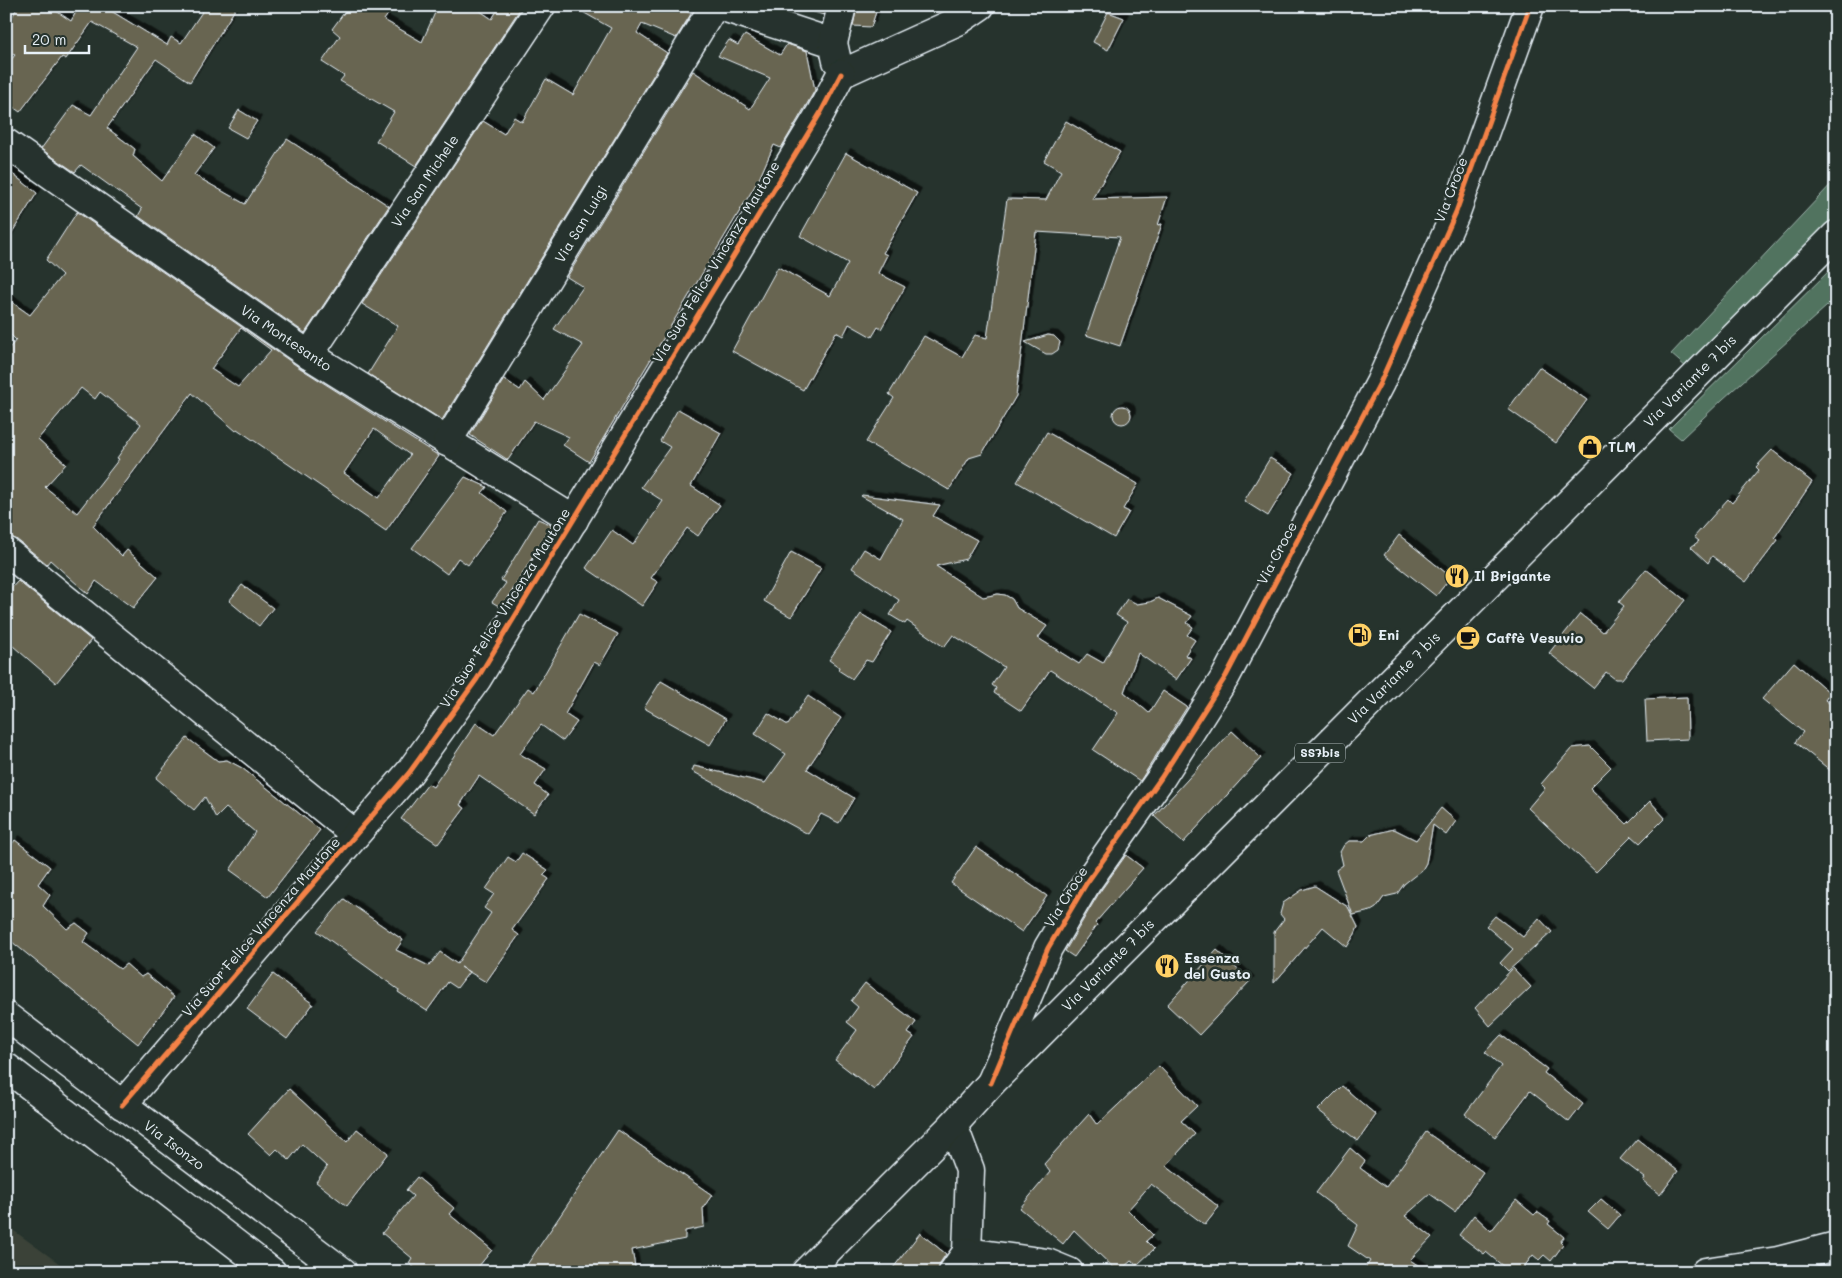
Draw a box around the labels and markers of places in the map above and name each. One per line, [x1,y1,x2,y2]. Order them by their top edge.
shop icon: TLM [1577,434,1603,460]
place label: TLM [1608,437,1636,456]
restaurant icon: Il Brigante [1444,563,1470,589]
place label: Il Brigante [1474,566,1551,585]
fuel station icon: Eni [1347,622,1373,648]
place label: Eni [1378,625,1400,644]
cafe icon: Caffè Vesuvio [1455,625,1481,651]
place label: Caffè Vesuvio [1486,628,1584,647]
place label: Essenza del Gusto [1184,948,1251,983]
restaurant icon: Essenza del Gusto [1154,953,1180,979]

